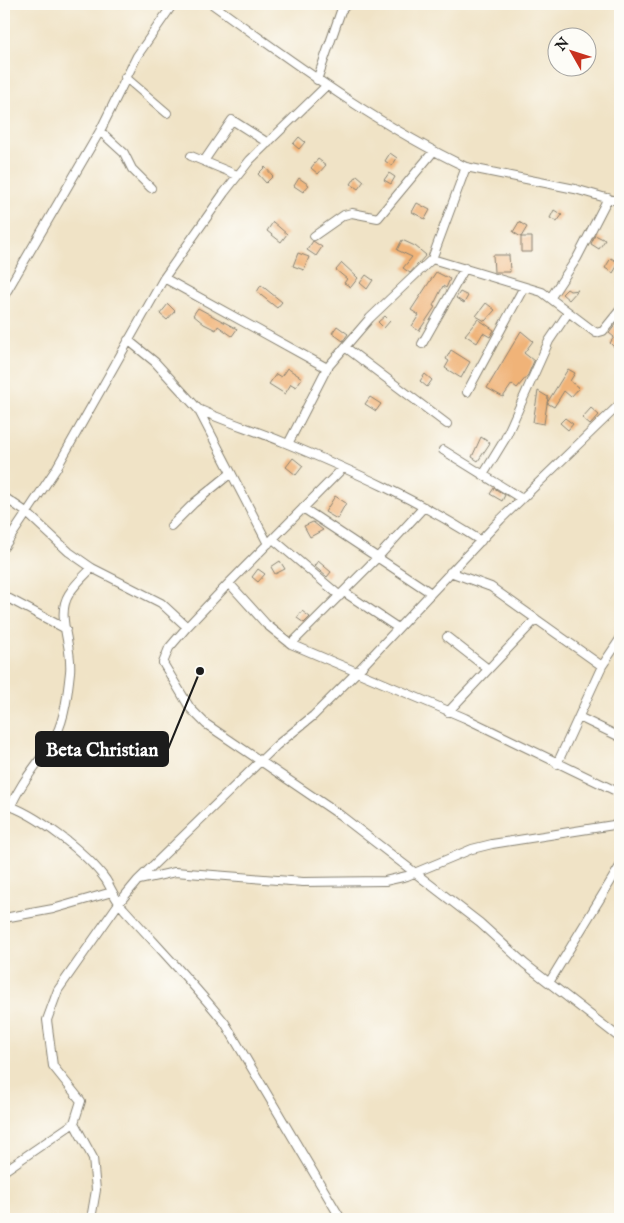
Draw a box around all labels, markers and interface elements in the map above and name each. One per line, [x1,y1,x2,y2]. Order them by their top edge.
north arrow [546,28,596,78]
text: N [551,34,573,56]
callout: Beta Christian [36,732,168,766]
text: Beta Christian [46,739,158,763]

